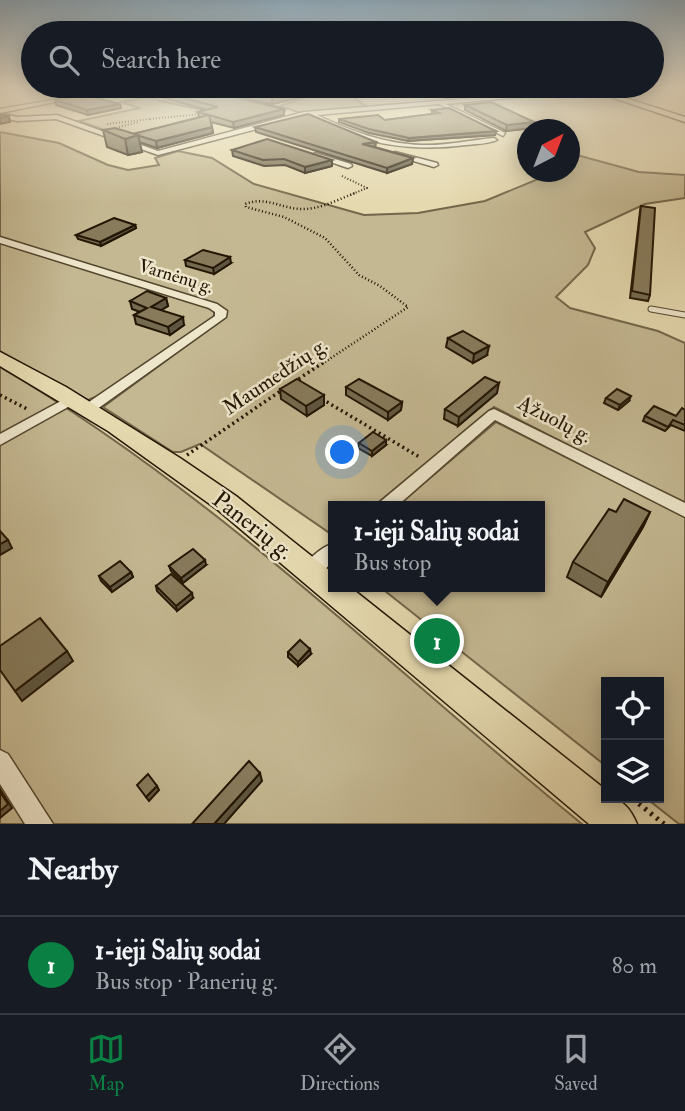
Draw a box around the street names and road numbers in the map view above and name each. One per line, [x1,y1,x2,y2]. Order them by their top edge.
street label: Varnėnų g. [136,254,216,299]
street label: Maumedžių g. [218,332,333,421]
street label: Ąžuolų g. [512,389,596,449]
street label: Panerių g. [206,484,300,567]

